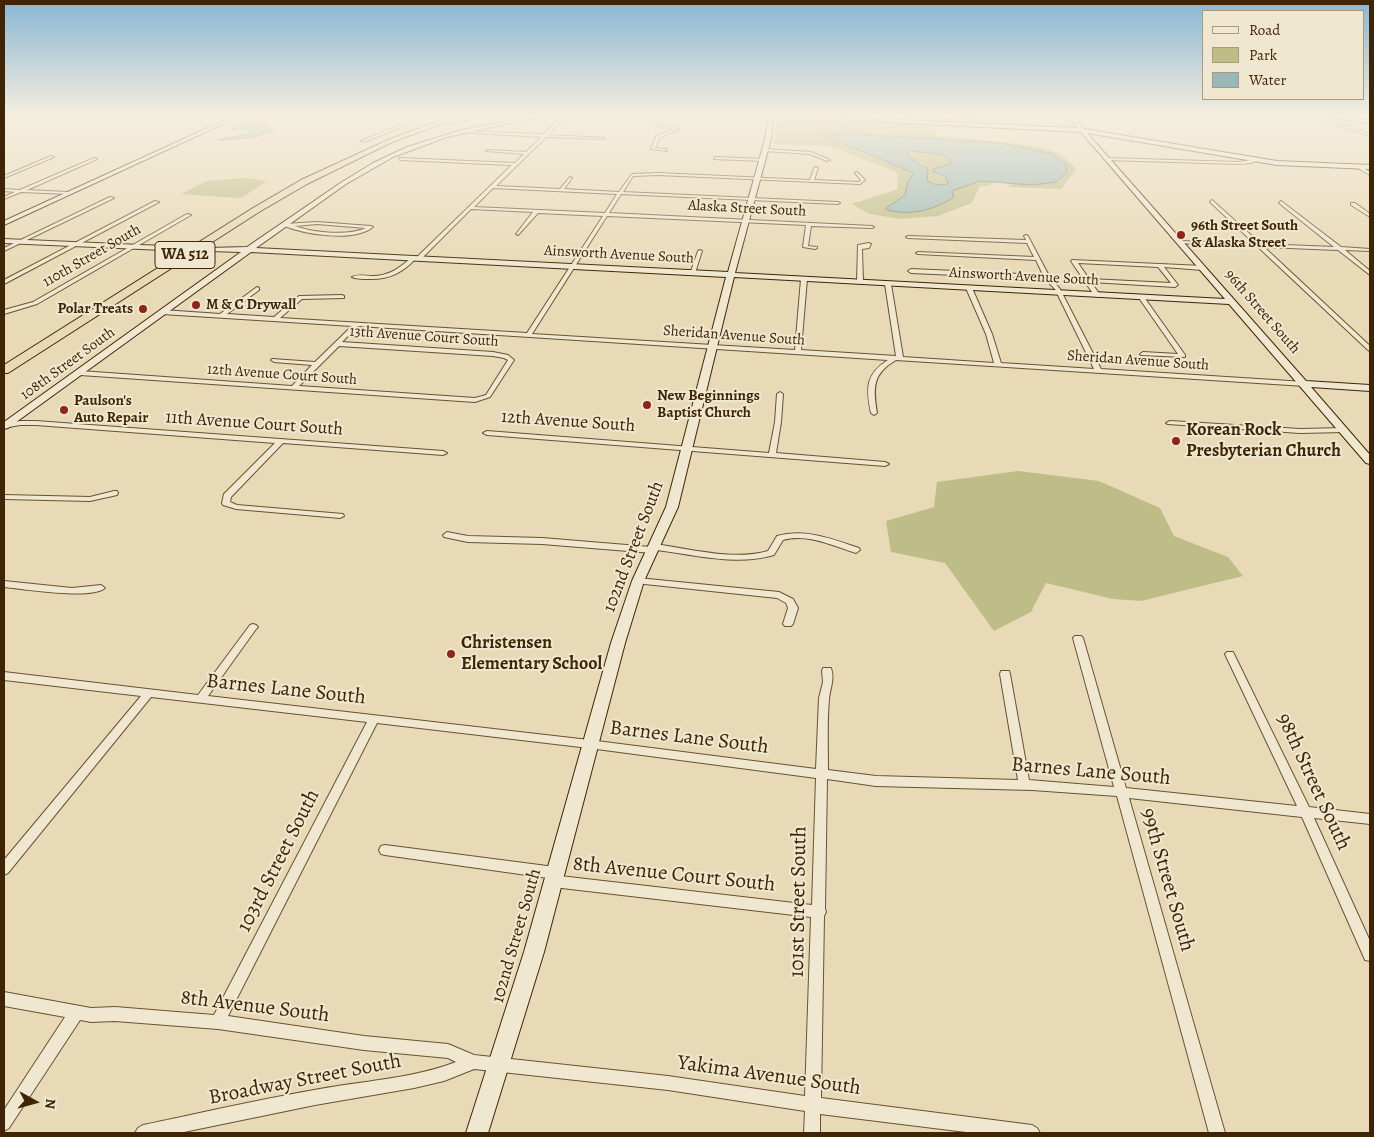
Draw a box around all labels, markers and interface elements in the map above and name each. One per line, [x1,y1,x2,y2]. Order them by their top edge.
legend [1202,10,1364,100]
text: Road [1249,20,1280,40]
text: Park [1249,45,1277,65]
text: Water [1249,70,1286,90]
street label: Alaska Street South [687,197,807,221]
place label: 96th Street South & Alaska Street [1191,217,1298,252]
street label: 110th Street South [40,221,144,291]
marker: 96th Street South & Alaska Street [1175,229,1187,241]
road number: WA 512 [155,242,215,268]
street label: Ainsworth Avenue South [544,242,694,268]
street label: Ainsworth Avenue South [949,264,1099,290]
street label: 96th Street South [1221,266,1303,358]
place label: M & C Drywall [206,296,296,314]
marker: M & C Drywall [190,299,202,311]
place label: Polar Treats [58,300,133,318]
marker: Polar Treats [137,303,149,315]
street label: Sheridan Avenue South [662,322,806,350]
street label: 13th Avenue Court South [349,323,499,351]
street label: 108th Street South [17,324,119,404]
street label: Sheridan Avenue South [1066,347,1210,375]
street label: 12th Avenue Court South [206,361,358,389]
place label: New Beginnings Baptist Church [657,387,760,422]
place label: Paulson's Auto Repair [74,392,149,427]
marker: New Beginnings Baptist Church [641,399,653,411]
marker: Paulson's Auto Repair [58,404,70,416]
street label: 11th Avenue Court South [164,407,344,441]
street label: 12th Avenue South [500,407,636,437]
place label: Korean Rock Presbyterian Church [1186,420,1341,462]
marker: Korean Rock Presbyterian Church [1170,435,1182,447]
street label: 102nd Street South [599,478,669,616]
place label: Christensen Elementary School [461,633,602,676]
marker: Christensen Elementary School [445,648,457,660]
street label: Barnes Lane South [205,669,367,711]
street label: 98th Street South [1270,709,1356,855]
street label: Barnes Lane South [608,716,770,760]
street label: Barnes Lane South [1010,752,1172,792]
street label: 103rd Street South [232,785,326,937]
street label: 99th Street South [1135,805,1199,955]
street label: 101st Street South [785,826,813,978]
street label: 8th Avenue Court South [571,852,777,898]
street label: 102nd Street South [488,866,546,1006]
street label: 8th Avenue South [179,985,331,1029]
street label: Broadway Street South [207,1049,403,1111]
street label: Yakima Avenue South [676,1051,862,1101]
north arrow [10,1077,60,1127]
text: N [40,1098,60,1110]

